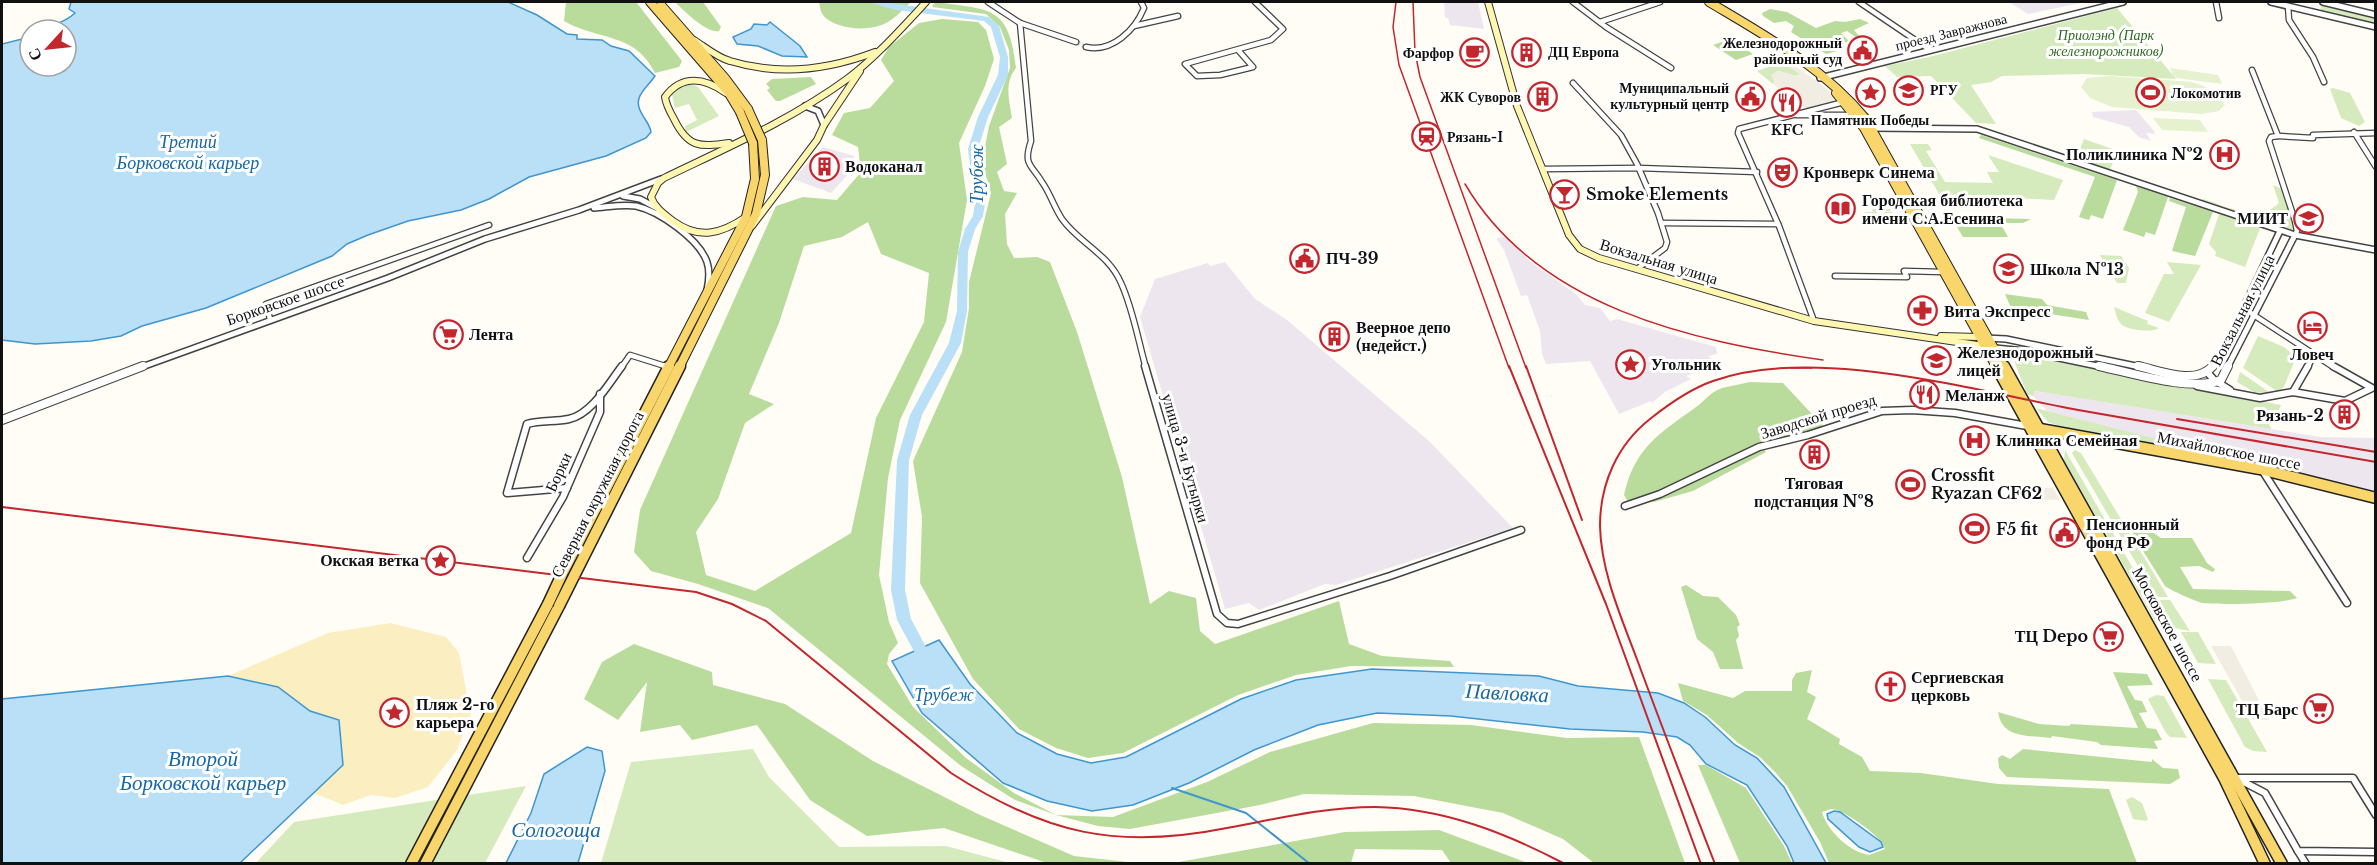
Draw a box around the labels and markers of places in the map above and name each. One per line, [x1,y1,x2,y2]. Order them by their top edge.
place label: Железнодорожный районный суд [1723,34,1842,68]
public building icon: Железнодорожный районный суд [1847,35,1879,67]
building icon: ДЦ Европа [1511,36,1543,68]
cafe icon: Фарфор [1459,37,1491,69]
place label: ДЦ Европа [1548,43,1619,61]
place label: Фарфор [1403,44,1454,62]
school or university icon: РГУ [1893,74,1925,106]
place icon: Памятник Победы [1854,77,1886,109]
sports icon: Локомотив [2134,77,2166,109]
place label: Муниципальный культурный центр [1610,79,1729,113]
public building icon: Муниципальный культурный центр [1734,80,1766,112]
building icon: ЖК Суворов [1526,81,1558,113]
place label: РГУ [1930,81,1958,99]
place label: Локомотив [2171,84,2242,102]
restaurant icon: KFC [1771,87,1803,119]
place label: ЖК Суворов [1440,88,1521,106]
place label: Памятник Победы [1811,111,1929,129]
station icon: Рязань-I [1410,121,1442,153]
place label: KFC [1771,121,1803,139]
place label: Рязань-I [1447,128,1503,146]
hospital icon: Поликлиника №2 [2208,138,2240,170]
place label: Поликлиника №2 [2066,144,2203,164]
building icon: Водоканал [808,150,840,182]
place label: Водоканал [845,156,923,176]
theatre icon: Кронверк Синема [1766,156,1798,188]
place label: Кронверк Синема [1803,162,1935,182]
bar icon: Smoke Elements [1549,178,1581,210]
place label: Smoke Elements [1586,184,1728,204]
place label: Городская библиотека имени С.А.Есенина [1862,190,2023,228]
library icon: Городская библиотека имени С.А.Есенина [1825,193,1857,225]
school or university icon: МИИТ [2293,202,2325,234]
place label: МИИТ [2237,208,2288,228]
public building icon: ПЧ-39 [1289,242,1321,274]
place label: ПЧ-39 [1326,248,1379,268]
school or university icon: Школа №13 [1993,253,2025,285]
place label: Школа №13 [2030,259,2124,279]
pharmacy icon: Вита Экспресс [1907,295,1939,327]
place label: Вита Экспресс [1944,301,2051,321]
hotel icon: Ловеч [2296,310,2328,342]
place label: Веерное депо (недейст.) [1356,317,1451,355]
supermarket icon: Лента [432,318,464,350]
building icon: Веерное депо (недейст.) [1319,320,1351,352]
place label: Лента [469,324,513,344]
place label: Железнодорожный лицей [1957,342,2094,380]
place label: Ловеч [2290,344,2334,364]
school or university icon: Железнодорожный лицей [1920,345,1952,377]
place icon: Угольник [1614,348,1646,380]
place label: Угольник [1651,354,1722,374]
restaurant icon: Меланж [1908,379,1940,411]
place label: Меланж [1945,385,2005,405]
building icon: Рязань-2 [2329,399,2361,431]
place label: Рязань-2 [2256,405,2324,425]
hospital icon: Клиника Семейная [1959,424,1991,456]
place label: Клиника Семейная [1996,430,2138,450]
building icon: Тяговая подстанция №8 [1798,439,1830,471]
place label: Crossfit Ryazan CF62 [1931,465,2042,503]
sports icon: Crossfit Ryazan CF62 [1894,468,1926,500]
place label: Тяговая подстанция №8 [1754,473,1874,511]
sports icon: F5 fit [1959,513,1991,545]
place label: Пенсионный фонд РФ [2086,514,2179,552]
public building icon: Пенсионный фонд РФ [2049,517,2081,549]
place label: F5 fit [1996,519,2039,539]
place icon: Окская ветка [424,544,456,576]
place label: Окская ветка [320,550,419,570]
supermarket icon: ТЦ Depo [2093,620,2125,652]
place label: ТЦ Depo [2015,626,2088,646]
place label: Сергиевская церковь [1911,667,2004,705]
church icon: Сергиевская церковь [1874,670,1906,702]
supermarket icon: ТЦ Барс [2303,693,2335,725]
place label: Пляж 2-го карьера [416,694,495,732]
place icon: Пляж 2-го карьера [379,697,411,729]
place label: ТЦ Барс [2236,699,2298,719]

